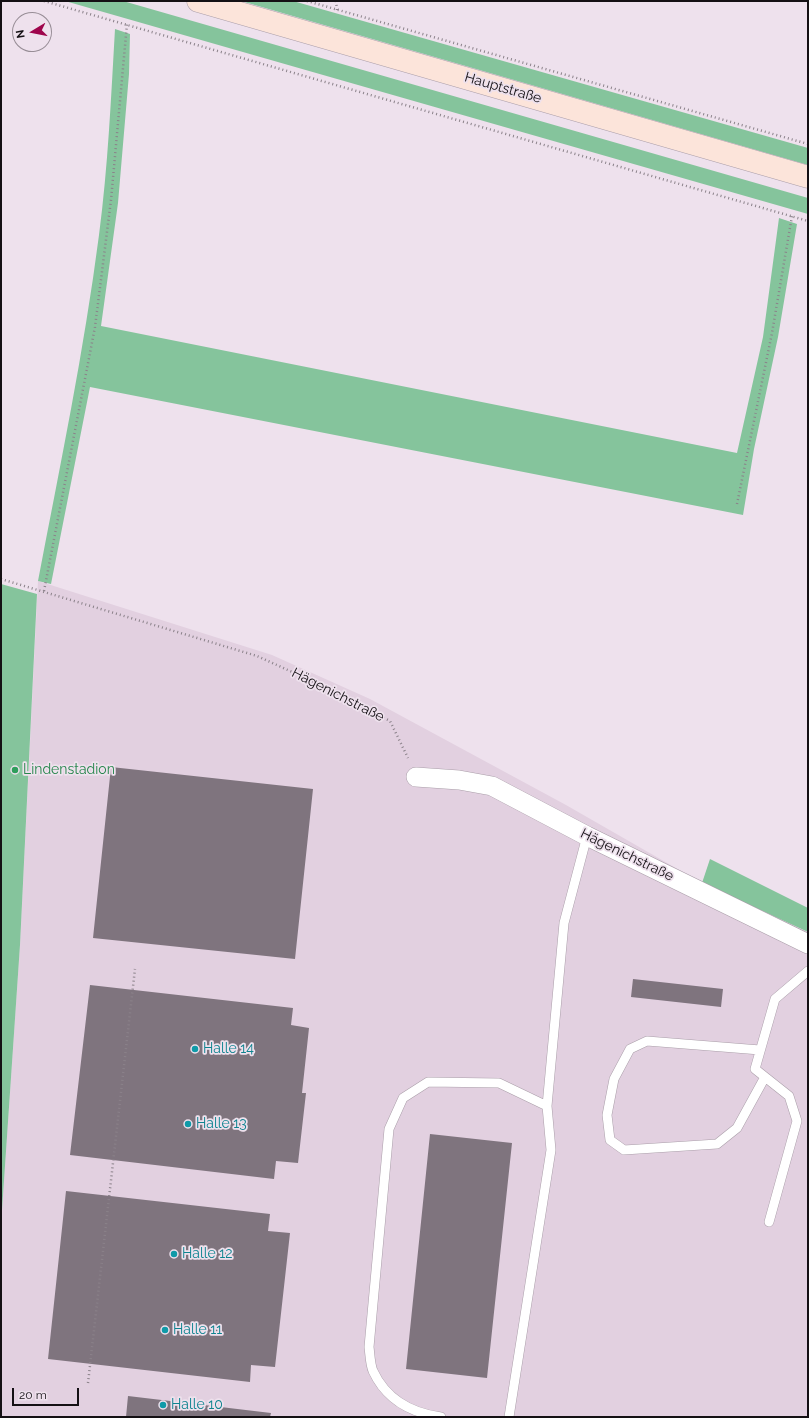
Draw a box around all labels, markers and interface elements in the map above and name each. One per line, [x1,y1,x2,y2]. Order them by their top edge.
north arrow [12,12,52,52]
text: N [14,29,28,39]
street label: Hauptstraße [463,69,543,107]
street label: Hägenichstraße [289,664,387,726]
place label: Lindenstadion [23,762,115,778]
marker: Lindenstadion [10,765,20,775]
street label: Hägenichstraße [578,825,676,885]
place label: Halle 14 [203,1041,254,1057]
marker: Halle 14 [190,1044,200,1054]
place label: Halle 13 [196,1116,247,1132]
marker: Halle 13 [183,1119,193,1129]
place label: Halle 12 [182,1246,233,1262]
marker: Halle 12 [169,1249,179,1259]
place label: Halle 11 [173,1322,222,1338]
marker: Halle 11 [160,1325,170,1335]
scale bar [14,1380,81,1406]
text: 20 m [19,1388,47,1402]
place label: Halle 10 [171,1397,223,1413]
marker: Halle 10 [158,1400,168,1410]

